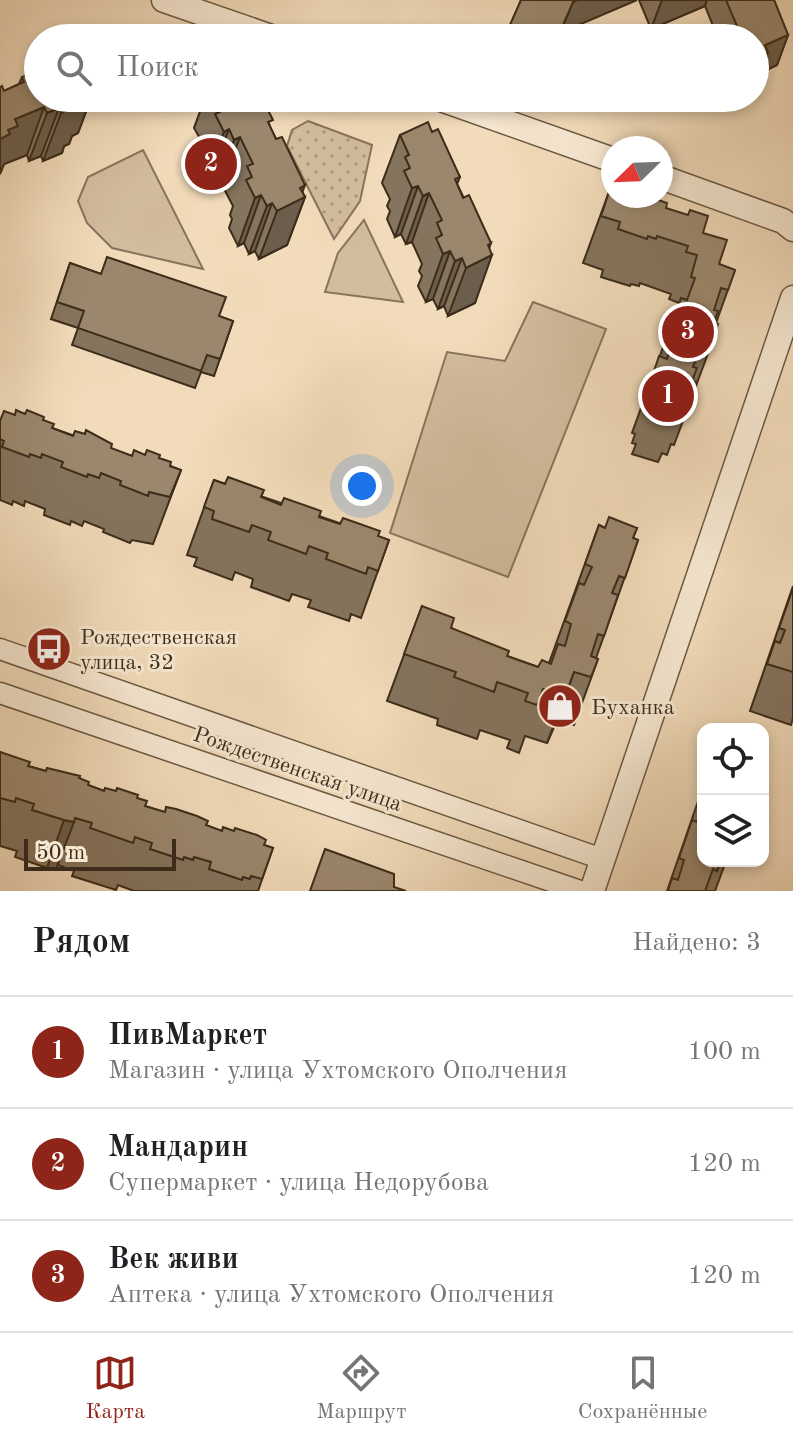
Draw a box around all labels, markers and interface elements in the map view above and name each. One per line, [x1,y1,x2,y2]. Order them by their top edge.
search box [24,24,769,112]
icon: search [52,46,96,90]
text: Поиск [116,53,199,83]
pin: 2 [185,134,237,194]
north arrow [601,136,673,208]
pin: 3 [662,302,714,362]
pin: 1 [642,366,694,426]
your location [342,466,382,506]
bus stop icon: Рождественская улица, 32 [25,625,73,673]
place label: Рождественская улица, 32 [80,627,237,674]
shop icon: Буханка [536,682,584,730]
place label: Буханка [591,697,675,719]
map controls [697,723,769,867]
button: locate [697,723,769,795]
street label: Рождественская улица [190,724,405,816]
button: layers [697,795,769,867]
scale bar [24,835,176,871]
text: 50 m [36,842,85,864]
text: Рядом [32,926,131,960]
text: Найдено: 3 [632,930,761,956]
text: ПивМаркет [108,1021,267,1051]
text: 1 [50,1039,66,1065]
text: 100 m [688,1039,761,1065]
text: Магазин · улица Ухтомского Ополчения [108,1058,567,1084]
text: Мандарин [108,1133,248,1163]
text: 2 [50,1151,66,1177]
text: 120 m [688,1151,761,1177]
text: Супермаркет · улица Недорубова [108,1170,489,1196]
text: Век живи [108,1245,239,1275]
text: 3 [50,1263,66,1289]
text: 120 m [688,1263,761,1289]
text: Аптека · улица Ухтомского Ополчения [108,1282,554,1308]
tab: Карта [86,1351,145,1426]
tab: Маршрут [316,1351,407,1426]
tab: Сохранённые [578,1351,707,1426]

